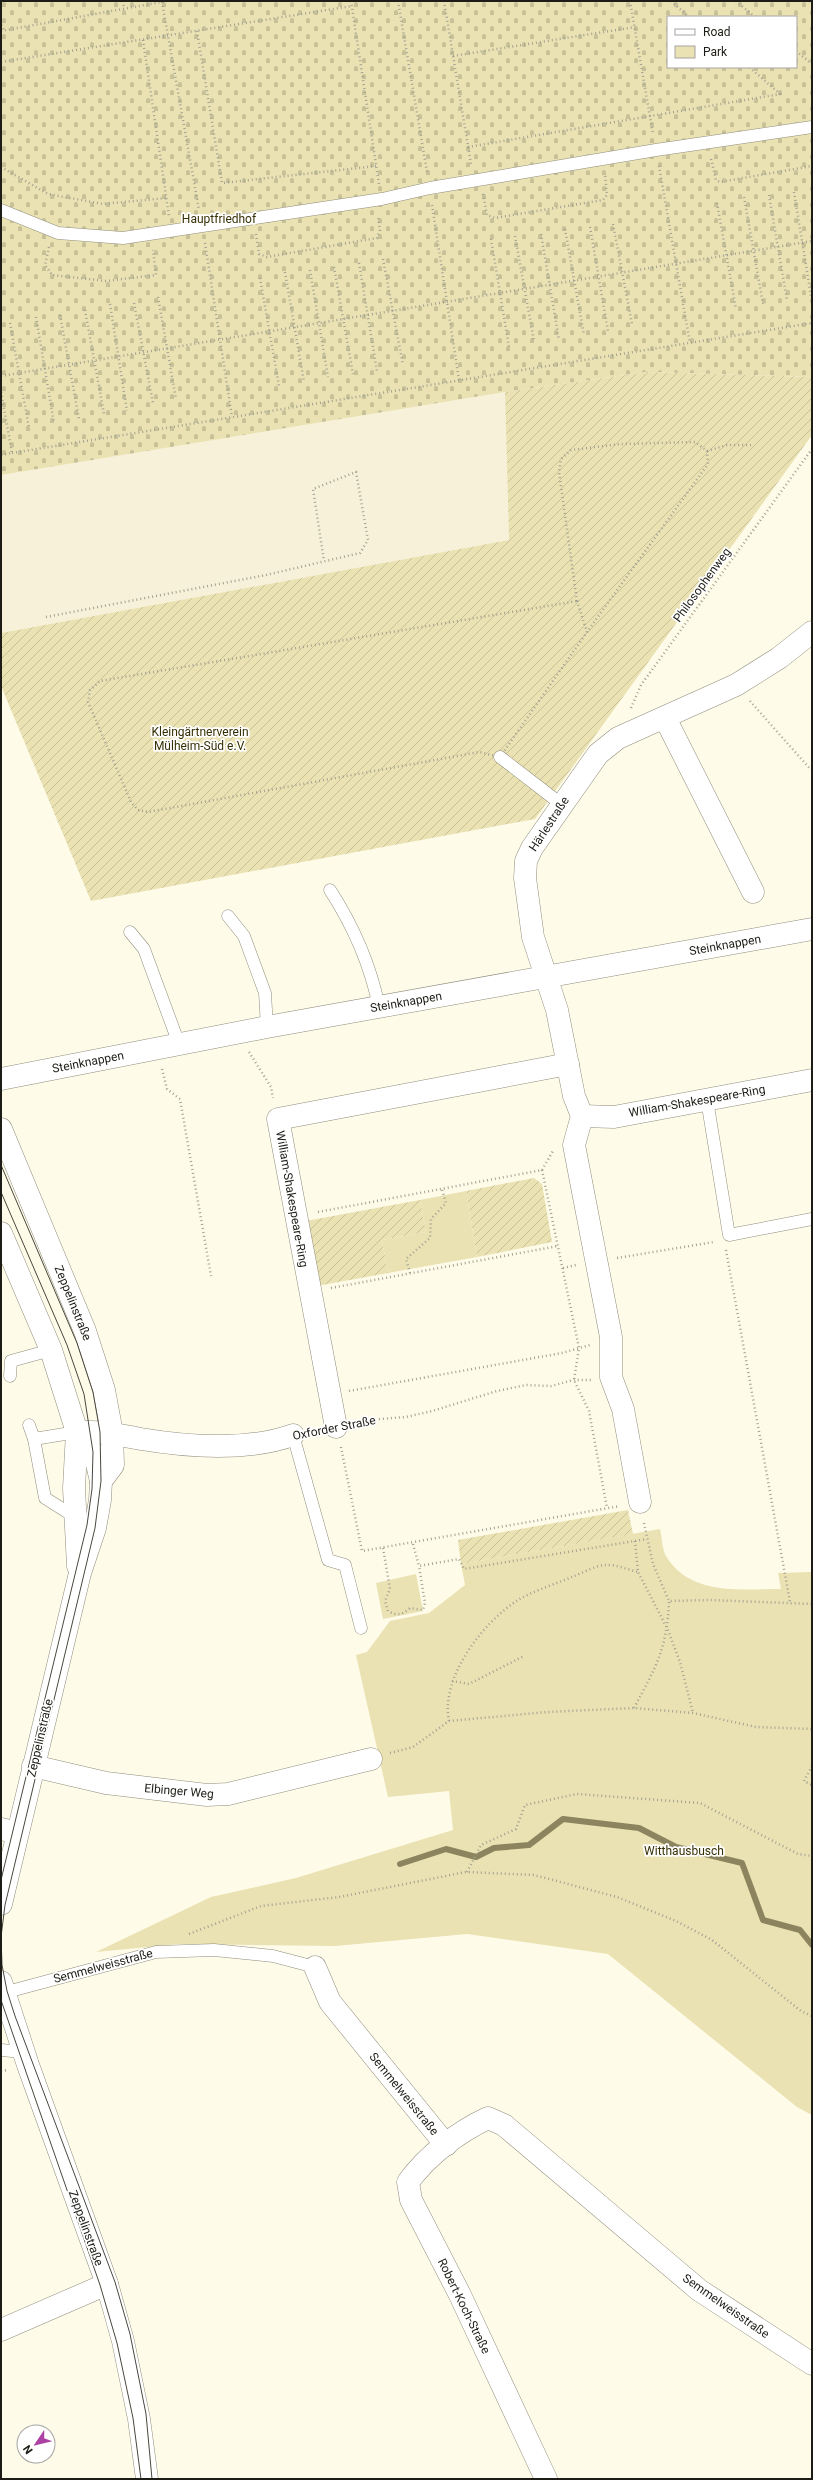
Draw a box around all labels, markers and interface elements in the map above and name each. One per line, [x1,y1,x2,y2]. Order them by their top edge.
legend [667,16,797,68]
text: Road [703,25,731,39]
text: Park [703,45,728,59]
park label: Hauptfriedhof [182,212,257,226]
street label: Philosophenweg [670,545,734,625]
park label: Kleingärtnerverein Mülheim-Süd e.V. [151,725,249,753]
street label: Härlestraße [526,794,572,854]
street label: Steinknappen [688,932,762,958]
street label: Steinknappen [369,989,443,1015]
street label: Steinknappen [51,1048,125,1076]
street label: William-Shakespeare-Ring [628,1082,766,1120]
street label: William-Shakespeare-Ring [273,1130,311,1268]
street label: Zeppelinstraße [52,1263,94,1343]
street label: Oxforder Straße [291,1413,377,1443]
street label: Zeppelinstraße [24,1698,56,1778]
street label: Elbinger Weg [144,1781,214,1801]
park label: Witthausbusch [644,1844,724,1858]
street label: Semmelweisstraße [52,1946,154,1986]
street label: Semmelweisstraße [366,2050,442,2138]
street label: Zeppelinstraße [66,2188,106,2268]
street label: Robert-Koch-Straße [435,2256,493,2356]
street label: Semmelweisstraße [680,2271,772,2341]
north arrow [16,2424,56,2464]
text: N [21,2442,36,2456]

